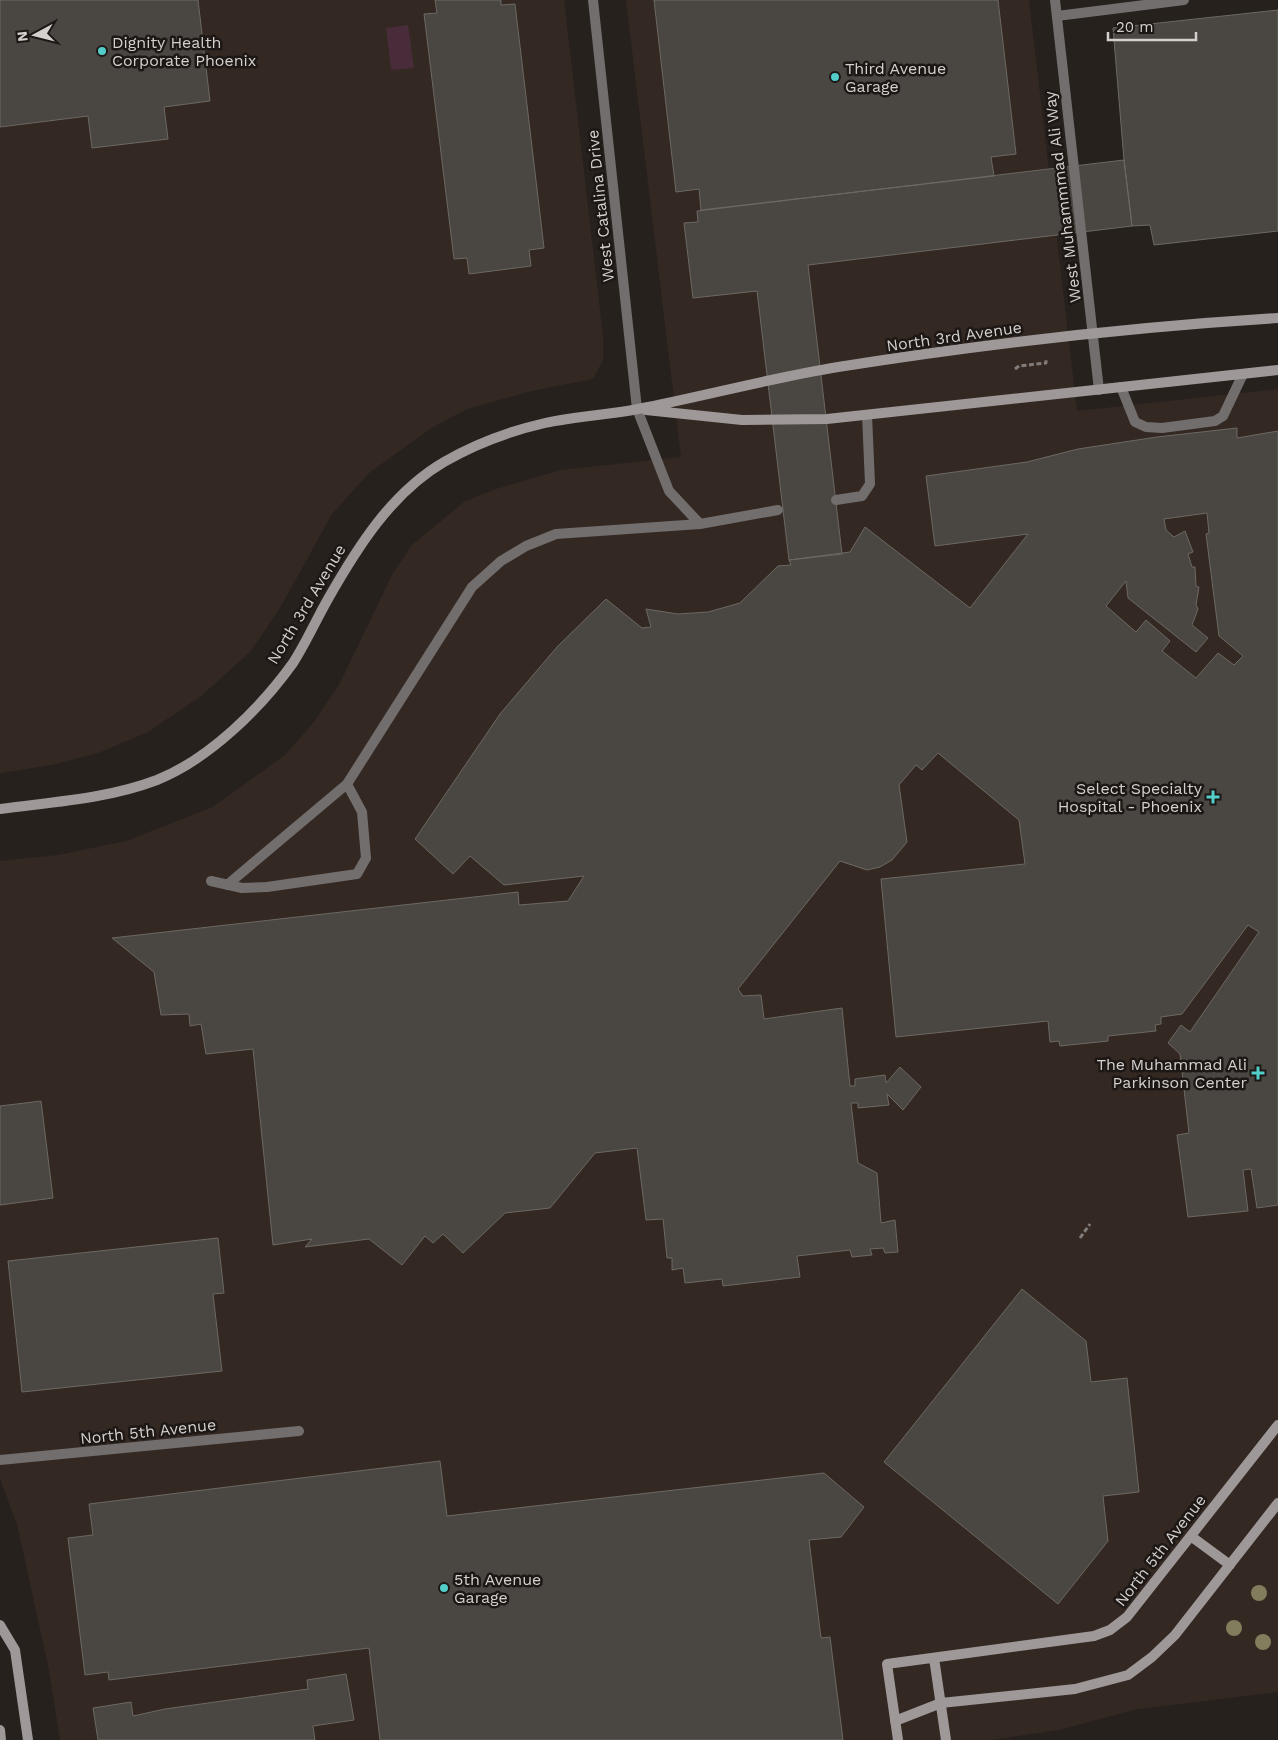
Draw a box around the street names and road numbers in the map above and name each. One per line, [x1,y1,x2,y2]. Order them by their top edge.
street label: West Muhammmad Ali Way [1040,89,1085,304]
street label: West Catalina Drive [583,129,618,283]
street label: North 3rd Avenue [885,318,1023,355]
street label: North 3rd Avenue [263,541,350,668]
street label: North 5th Avenue [79,1415,217,1448]
street label: North 5th Avenue [1111,1491,1210,1610]

